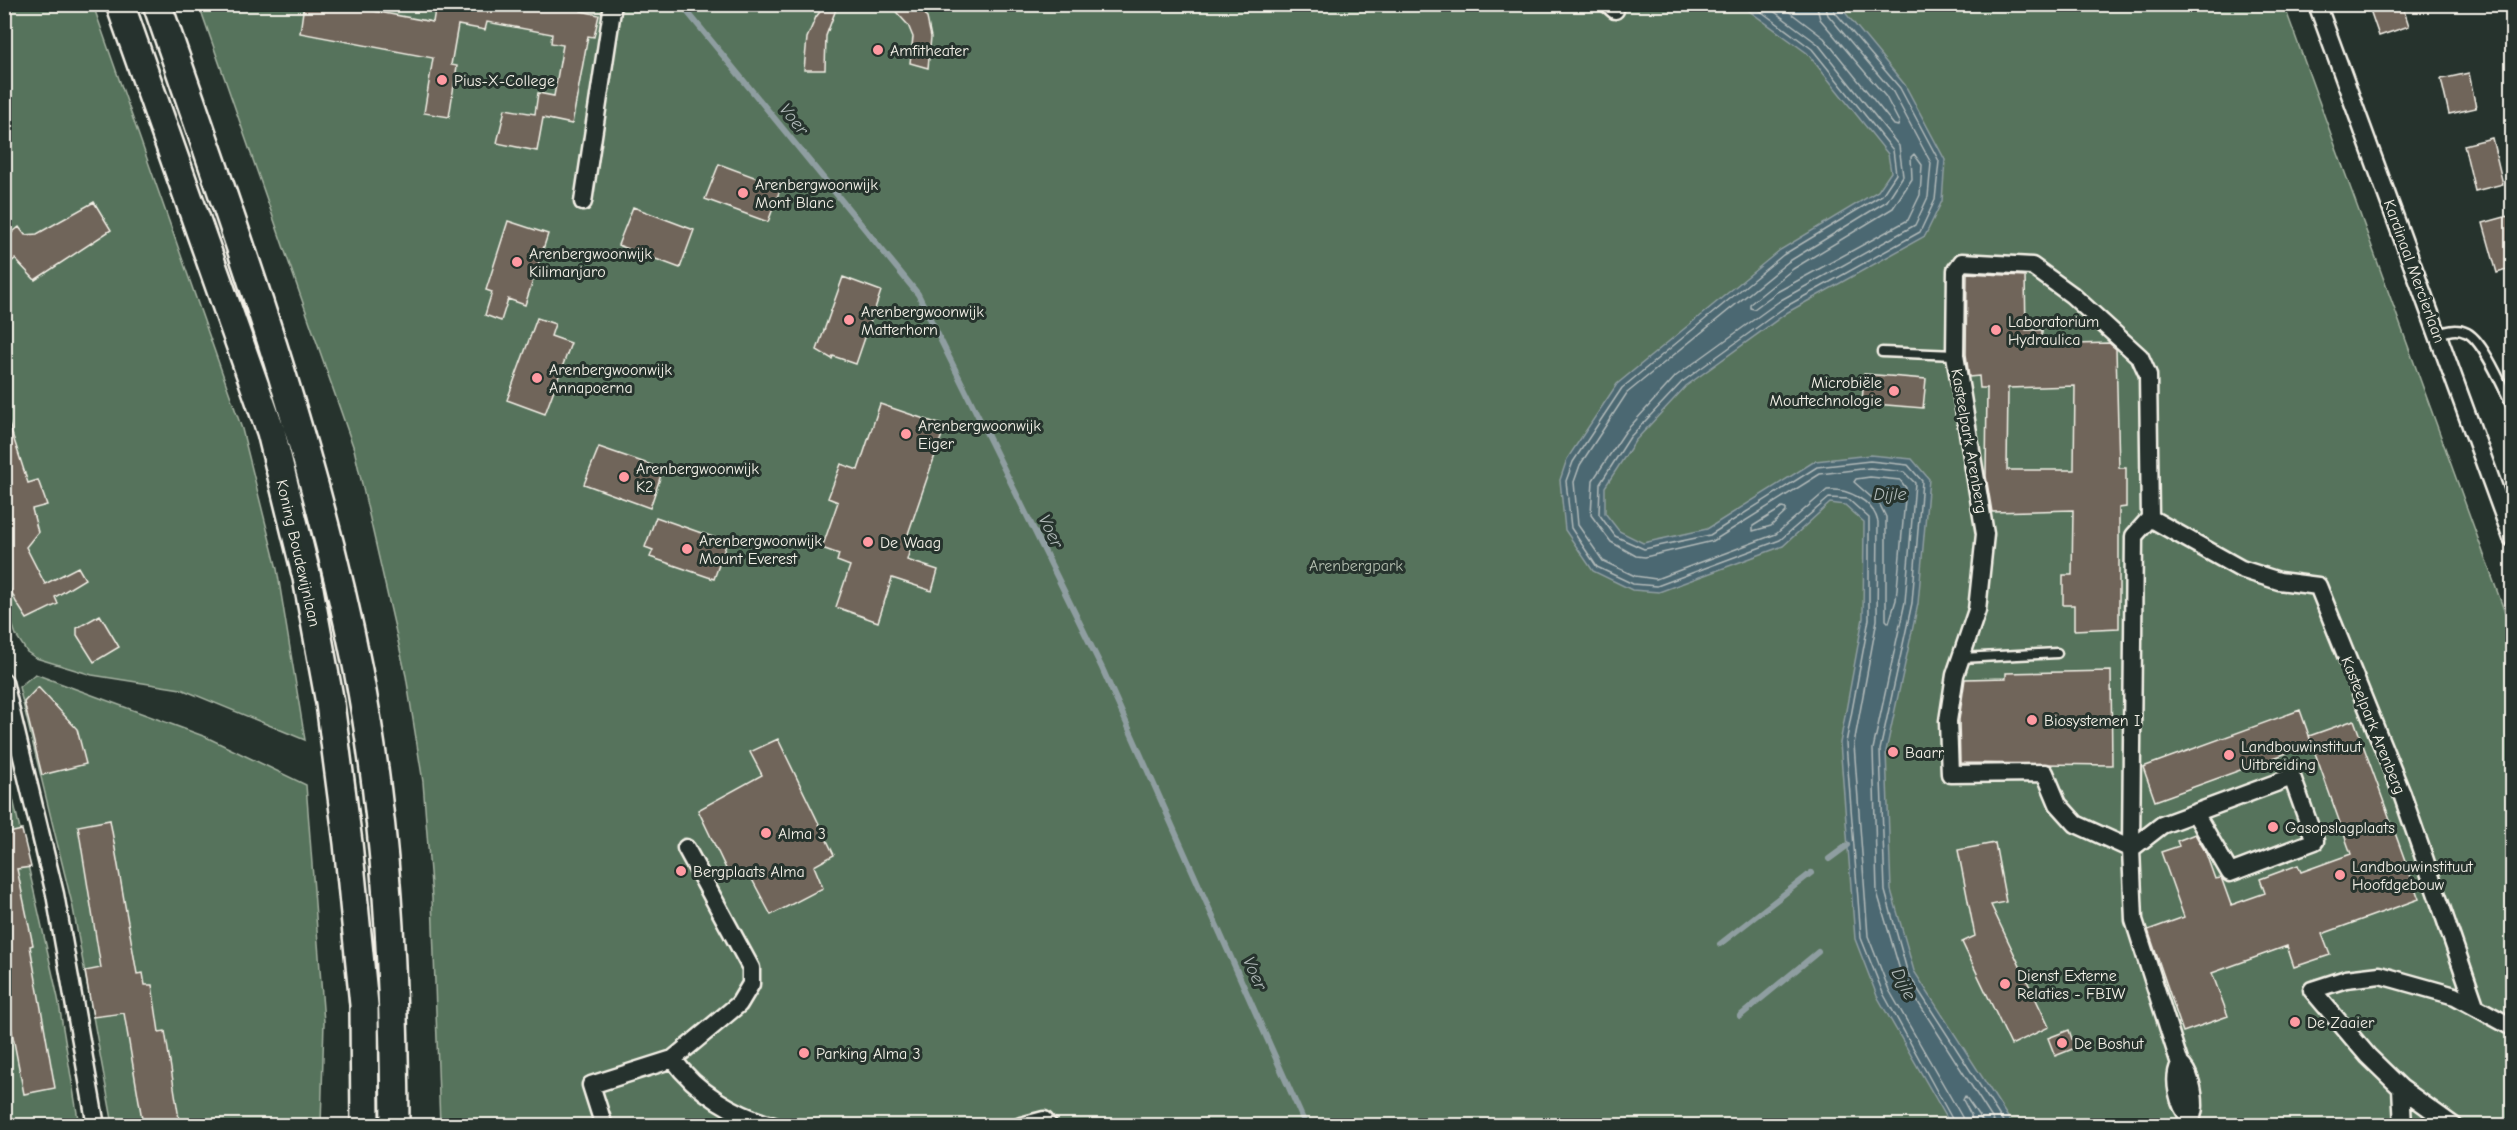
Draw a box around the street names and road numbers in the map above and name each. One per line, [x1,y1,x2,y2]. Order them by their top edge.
street label: Kardinaal Mercierlaan [2380,197,2448,345]
street label: Kasteelpark Arenberg [1947,367,1991,515]
street label: Koning Boudewijnlaan [272,478,324,628]
street label: Kasteelpark Arenberg [2337,654,2409,797]

